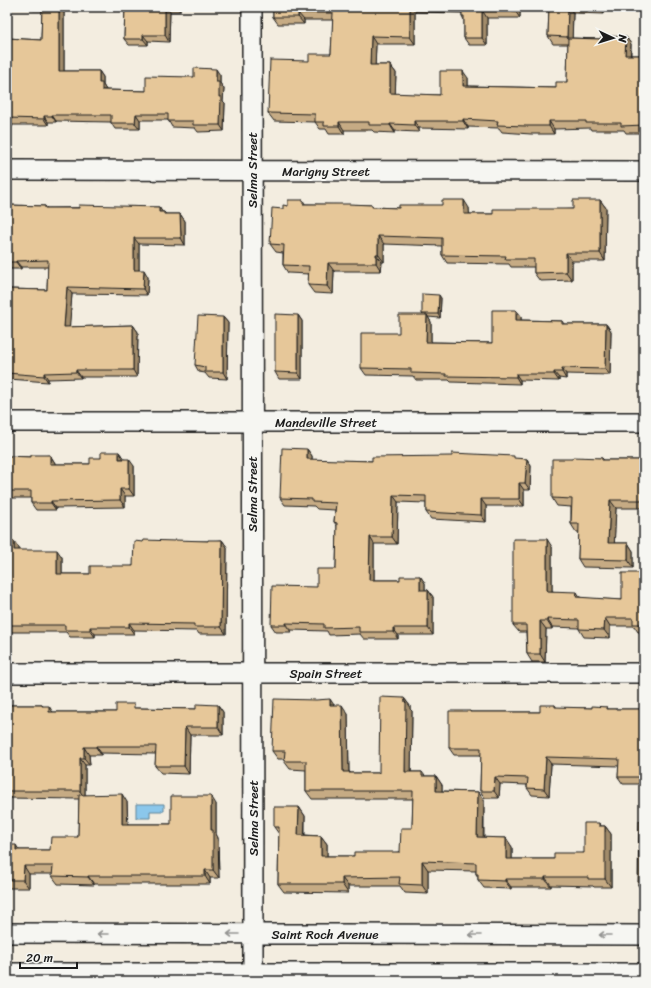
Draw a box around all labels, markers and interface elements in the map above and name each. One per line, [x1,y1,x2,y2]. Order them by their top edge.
north arrow [593,18,633,58]
text: N [613,33,632,44]
street label: Selma Street [241,132,264,208]
street label: Marigny Street [282,160,370,183]
street label: Mandeville Street [275,411,377,434]
street label: Selma Street [241,456,264,532]
street label: Spain Street [290,662,363,685]
street label: Selma Street [242,780,265,856]
street label: Saint Roch Avenue [272,923,378,946]
one-way arrow [97,930,110,938]
one-way arrow [227,930,240,938]
one-way arrow [469,931,482,939]
one-way arrow [599,931,612,939]
scale bar [20,944,77,970]
text: 20 m [26,947,53,969]

